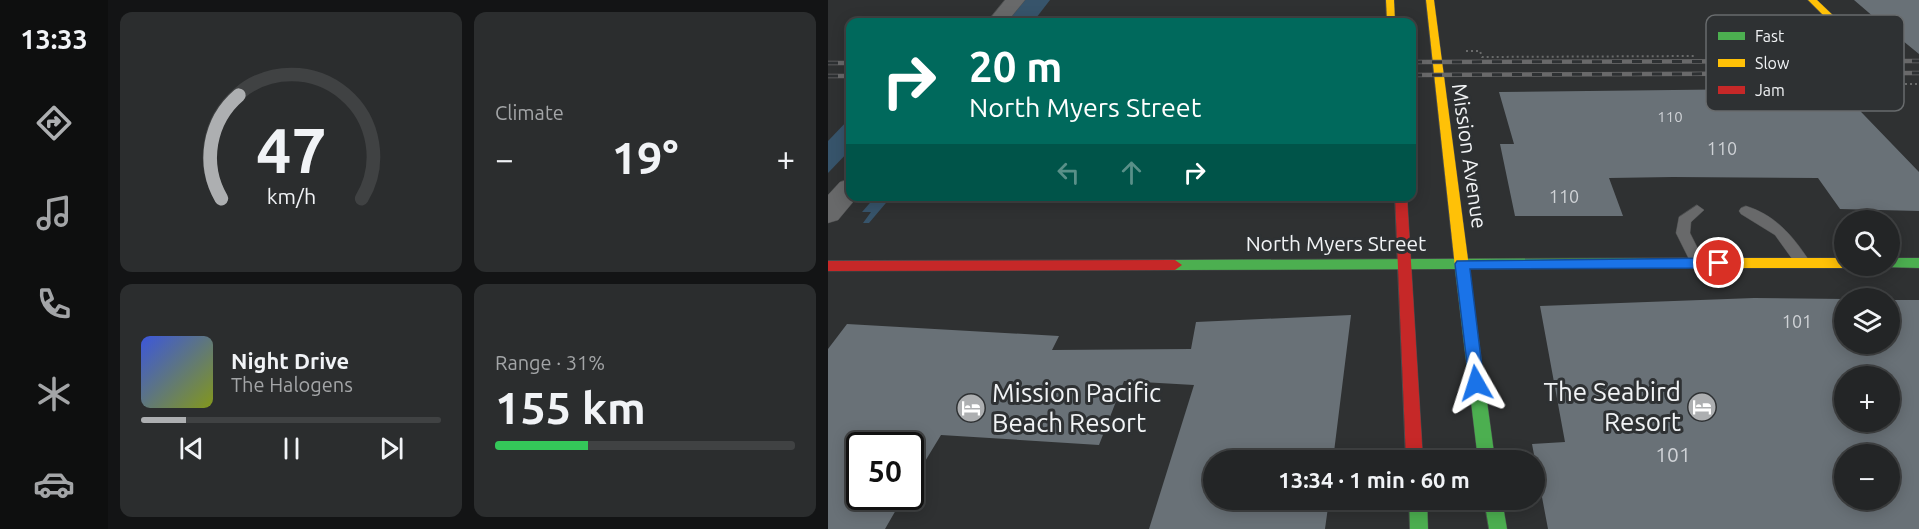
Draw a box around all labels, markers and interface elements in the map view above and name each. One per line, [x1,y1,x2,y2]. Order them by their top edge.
legend [1706,15,1904,111]
text: 13:33 [20,24,88,54]
text: Fast [1755,27,1785,45]
icon: right [870,42,948,120]
text: 20 m [969,43,1063,90]
text: Slow [1755,54,1790,72]
text: Jam [1755,81,1785,99]
street label: Mission Avenue [1448,82,1492,230]
text: North Myers Street [969,92,1201,122]
text: Climate [495,101,564,124]
icon: directions [33,102,75,144]
house number: 110 [1657,108,1683,125]
text: 47 [256,115,326,185]
text: 19° [612,132,678,183]
house number: 110 [1707,138,1737,158]
text: − [495,140,514,177]
text: + [776,140,795,177]
icon: left [1052,156,1085,189]
icon: ahead [1115,156,1148,189]
icon: right [1178,156,1211,189]
text: km/h [266,184,316,208]
house number: 110 [1549,186,1579,206]
icon: music [33,192,75,234]
map controls [1834,210,1900,510]
button: search [1834,210,1900,276]
street label: North Myers Street [1246,231,1426,255]
pin [1693,237,1744,288]
icon: arrive [1702,246,1735,279]
icon: phone [33,283,75,325]
button: layers [1834,288,1900,354]
house number: 101 [1782,311,1812,331]
text: Night Drive [231,348,349,373]
text: Range · 31% [495,351,605,374]
position arrow [1444,351,1508,415]
button: + [1834,366,1900,432]
icon: climate [33,373,75,415]
text: The Halogens [231,373,353,396]
place label: The Seabird Resort [1543,377,1681,436]
place label: Mission Pacific Beach Resort [992,378,1161,437]
text: 155 km [495,382,646,433]
hotel icon: The Seabird Resort [1686,391,1718,423]
hotel icon: Mission Pacific Beach Resort [955,392,987,424]
icon: previous [175,432,208,465]
icon: pause [275,432,308,465]
icon: next [375,432,408,465]
speed limit sign: 50 [846,432,924,510]
house number: 101 [1655,442,1691,466]
button: − [1834,444,1900,510]
icon: car [33,463,75,505]
text: 13:34 · 1 min · 60 m [1278,467,1470,492]

